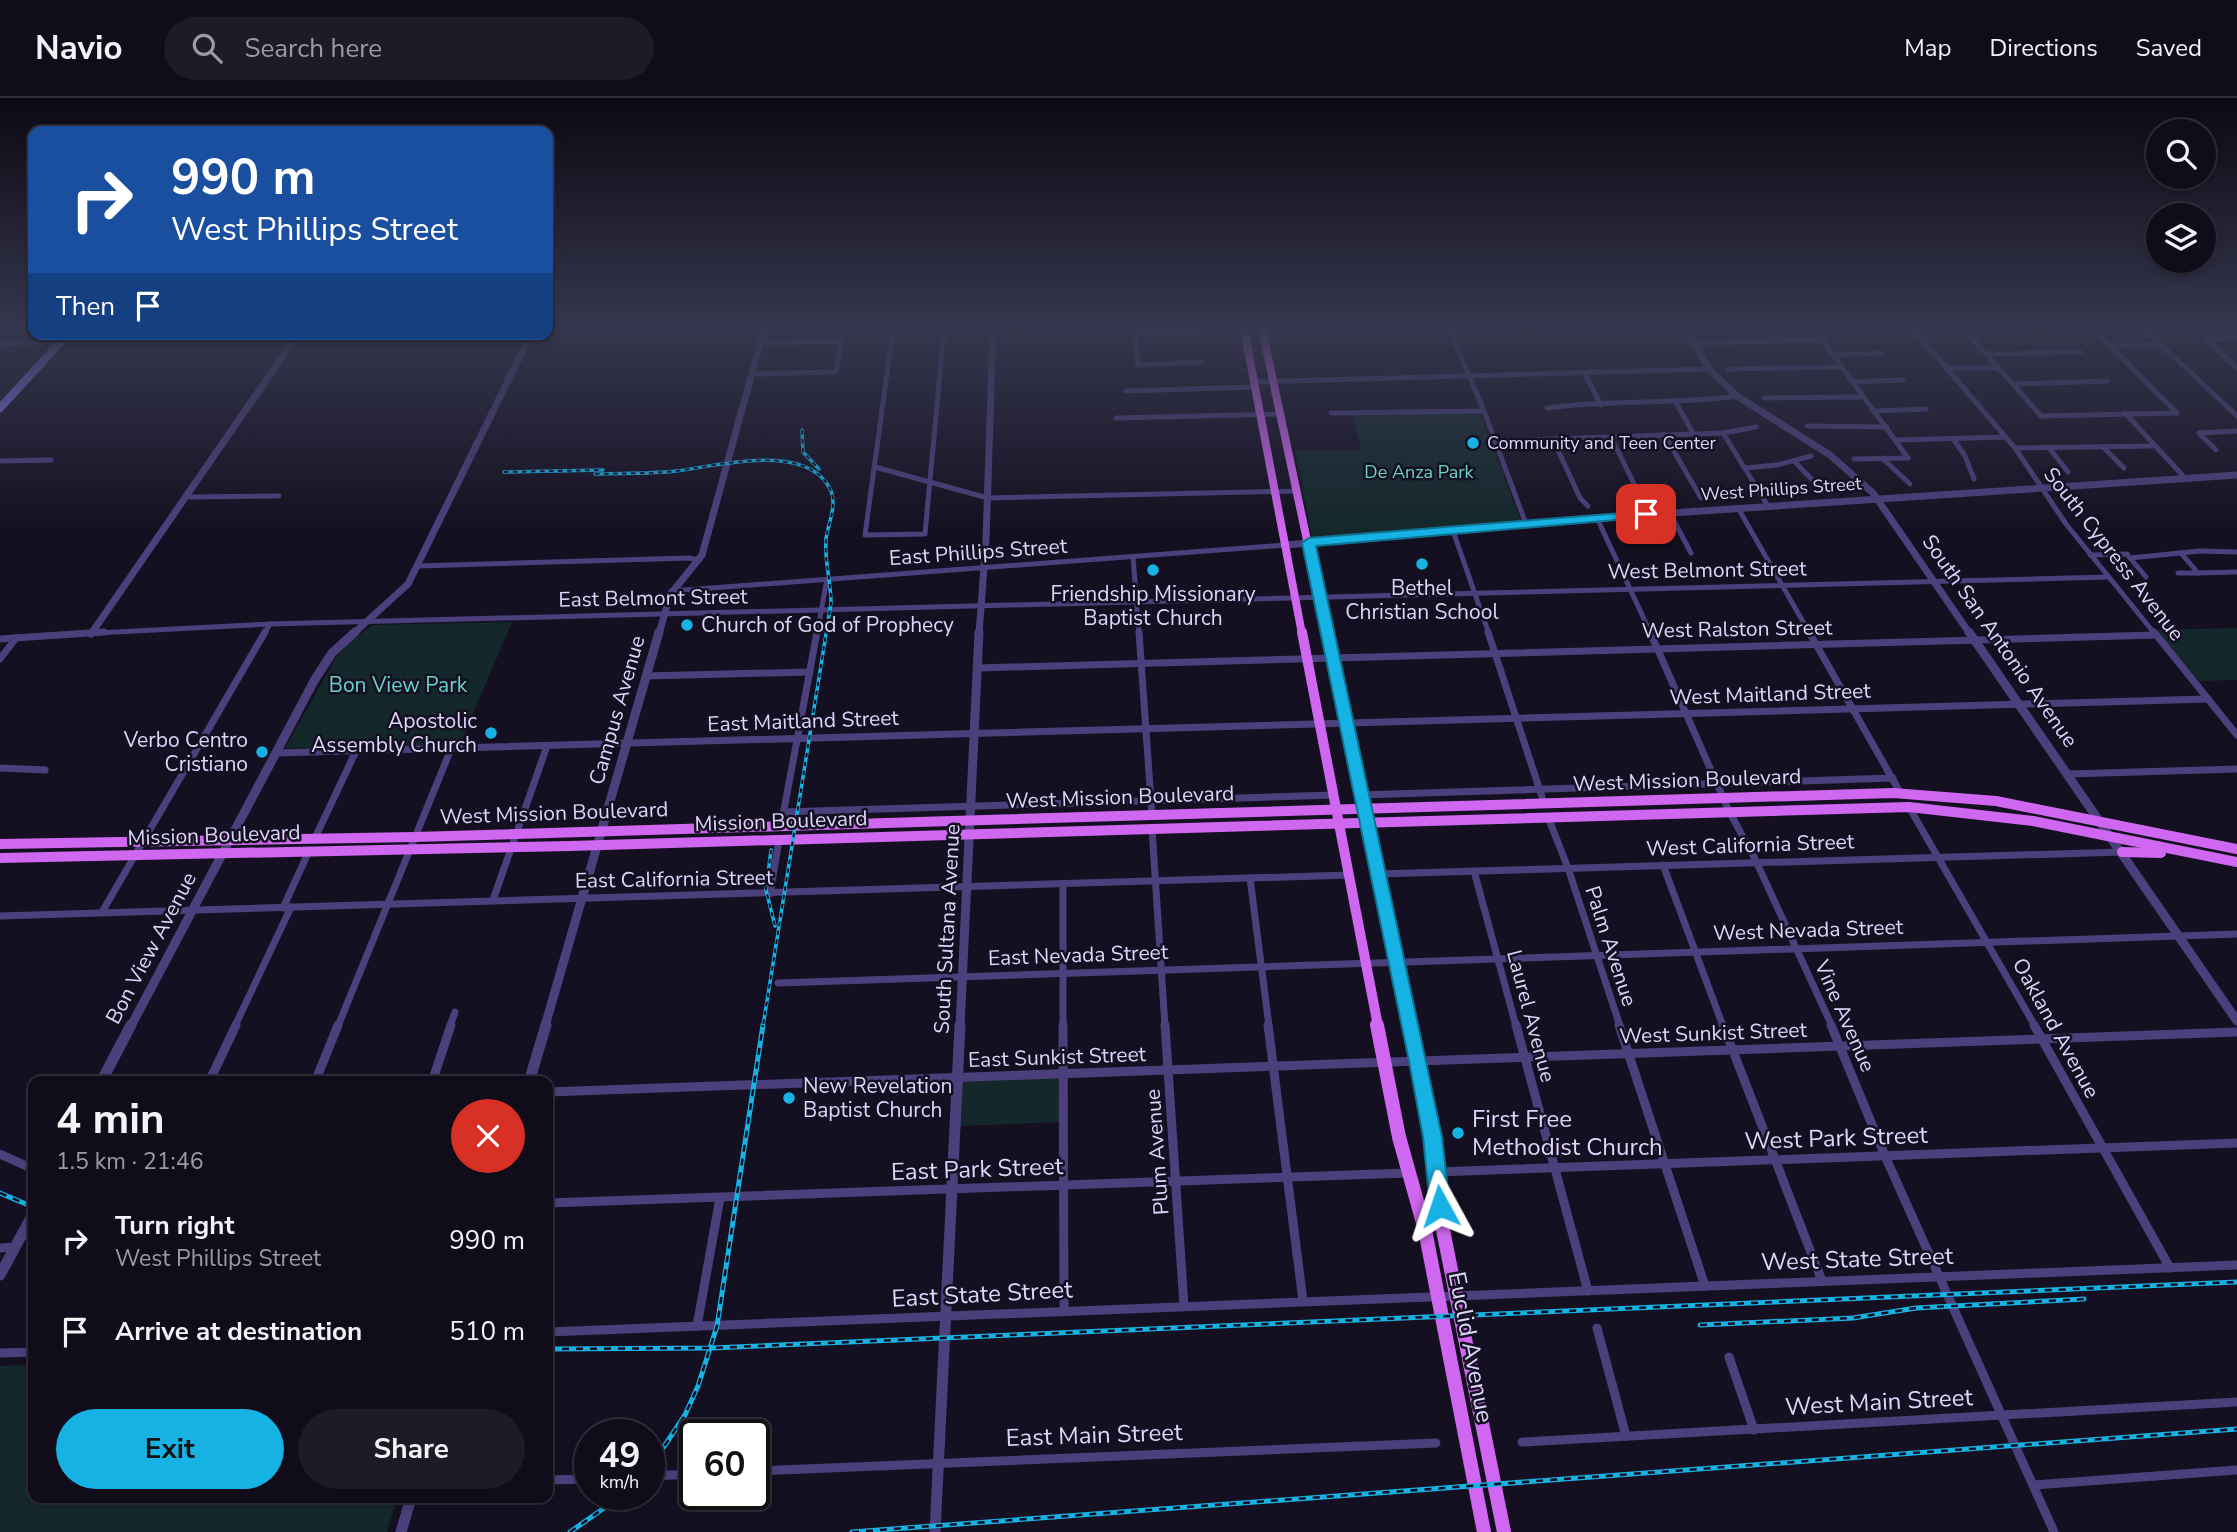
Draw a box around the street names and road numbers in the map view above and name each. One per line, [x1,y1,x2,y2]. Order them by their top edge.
street label: South Cypress Avenue [2037,461,2191,647]
street label: West Phillips Street [1700,471,1863,507]
street label: South San Antonio Avenue [1916,529,2084,753]
street label: East Phillips Street [888,532,1069,572]
street label: West Belmont Street [1607,554,1807,586]
street label: East Belmont Street [558,582,748,614]
street label: West Ralston Street [1641,613,1833,645]
street label: Campus Avenue [582,632,652,788]
street label: West Maitland Street [1669,676,1872,712]
street label: East Maitland Street [707,704,900,738]
street label: West Mission Boulevard [1572,762,1802,798]
street label: West Mission Boulevard [1005,779,1235,815]
street label: West Mission Boulevard [439,795,669,831]
street label: Mission Boulevard [694,804,868,838]
street label: Mission Boulevard [127,818,301,852]
street label: South Sultana Avenue [928,823,966,1035]
street label: West California Street [1645,827,1855,863]
street label: East California Street [575,863,774,895]
street label: Bon View Avenue [99,867,203,1029]
street label: Palm Avenue [1578,882,1644,1010]
street label: West Nevada Street [1712,913,1904,947]
street label: East Nevada Street [987,938,1169,972]
street label: Laurel Avenue [1500,947,1562,1085]
street label: Oakland Avenue [2006,953,2106,1103]
street label: Vine Avenue [1808,955,1882,1076]
street label: West Sunkist Street [1619,1016,1808,1050]
street label: East Sunkist Street [968,1040,1147,1074]
street label: Plum Avenue [1139,1088,1175,1216]
street label: West Park Street [1744,1119,1929,1157]
street label: East Park Street [890,1150,1064,1188]
street label: West State Street [1760,1240,1954,1278]
street label: Euclid Avenue [1441,1269,1501,1425]
street label: East State Street [891,1273,1074,1315]
street label: West Main Street [1784,1381,1974,1423]
street label: East Main Street [1005,1416,1183,1454]

